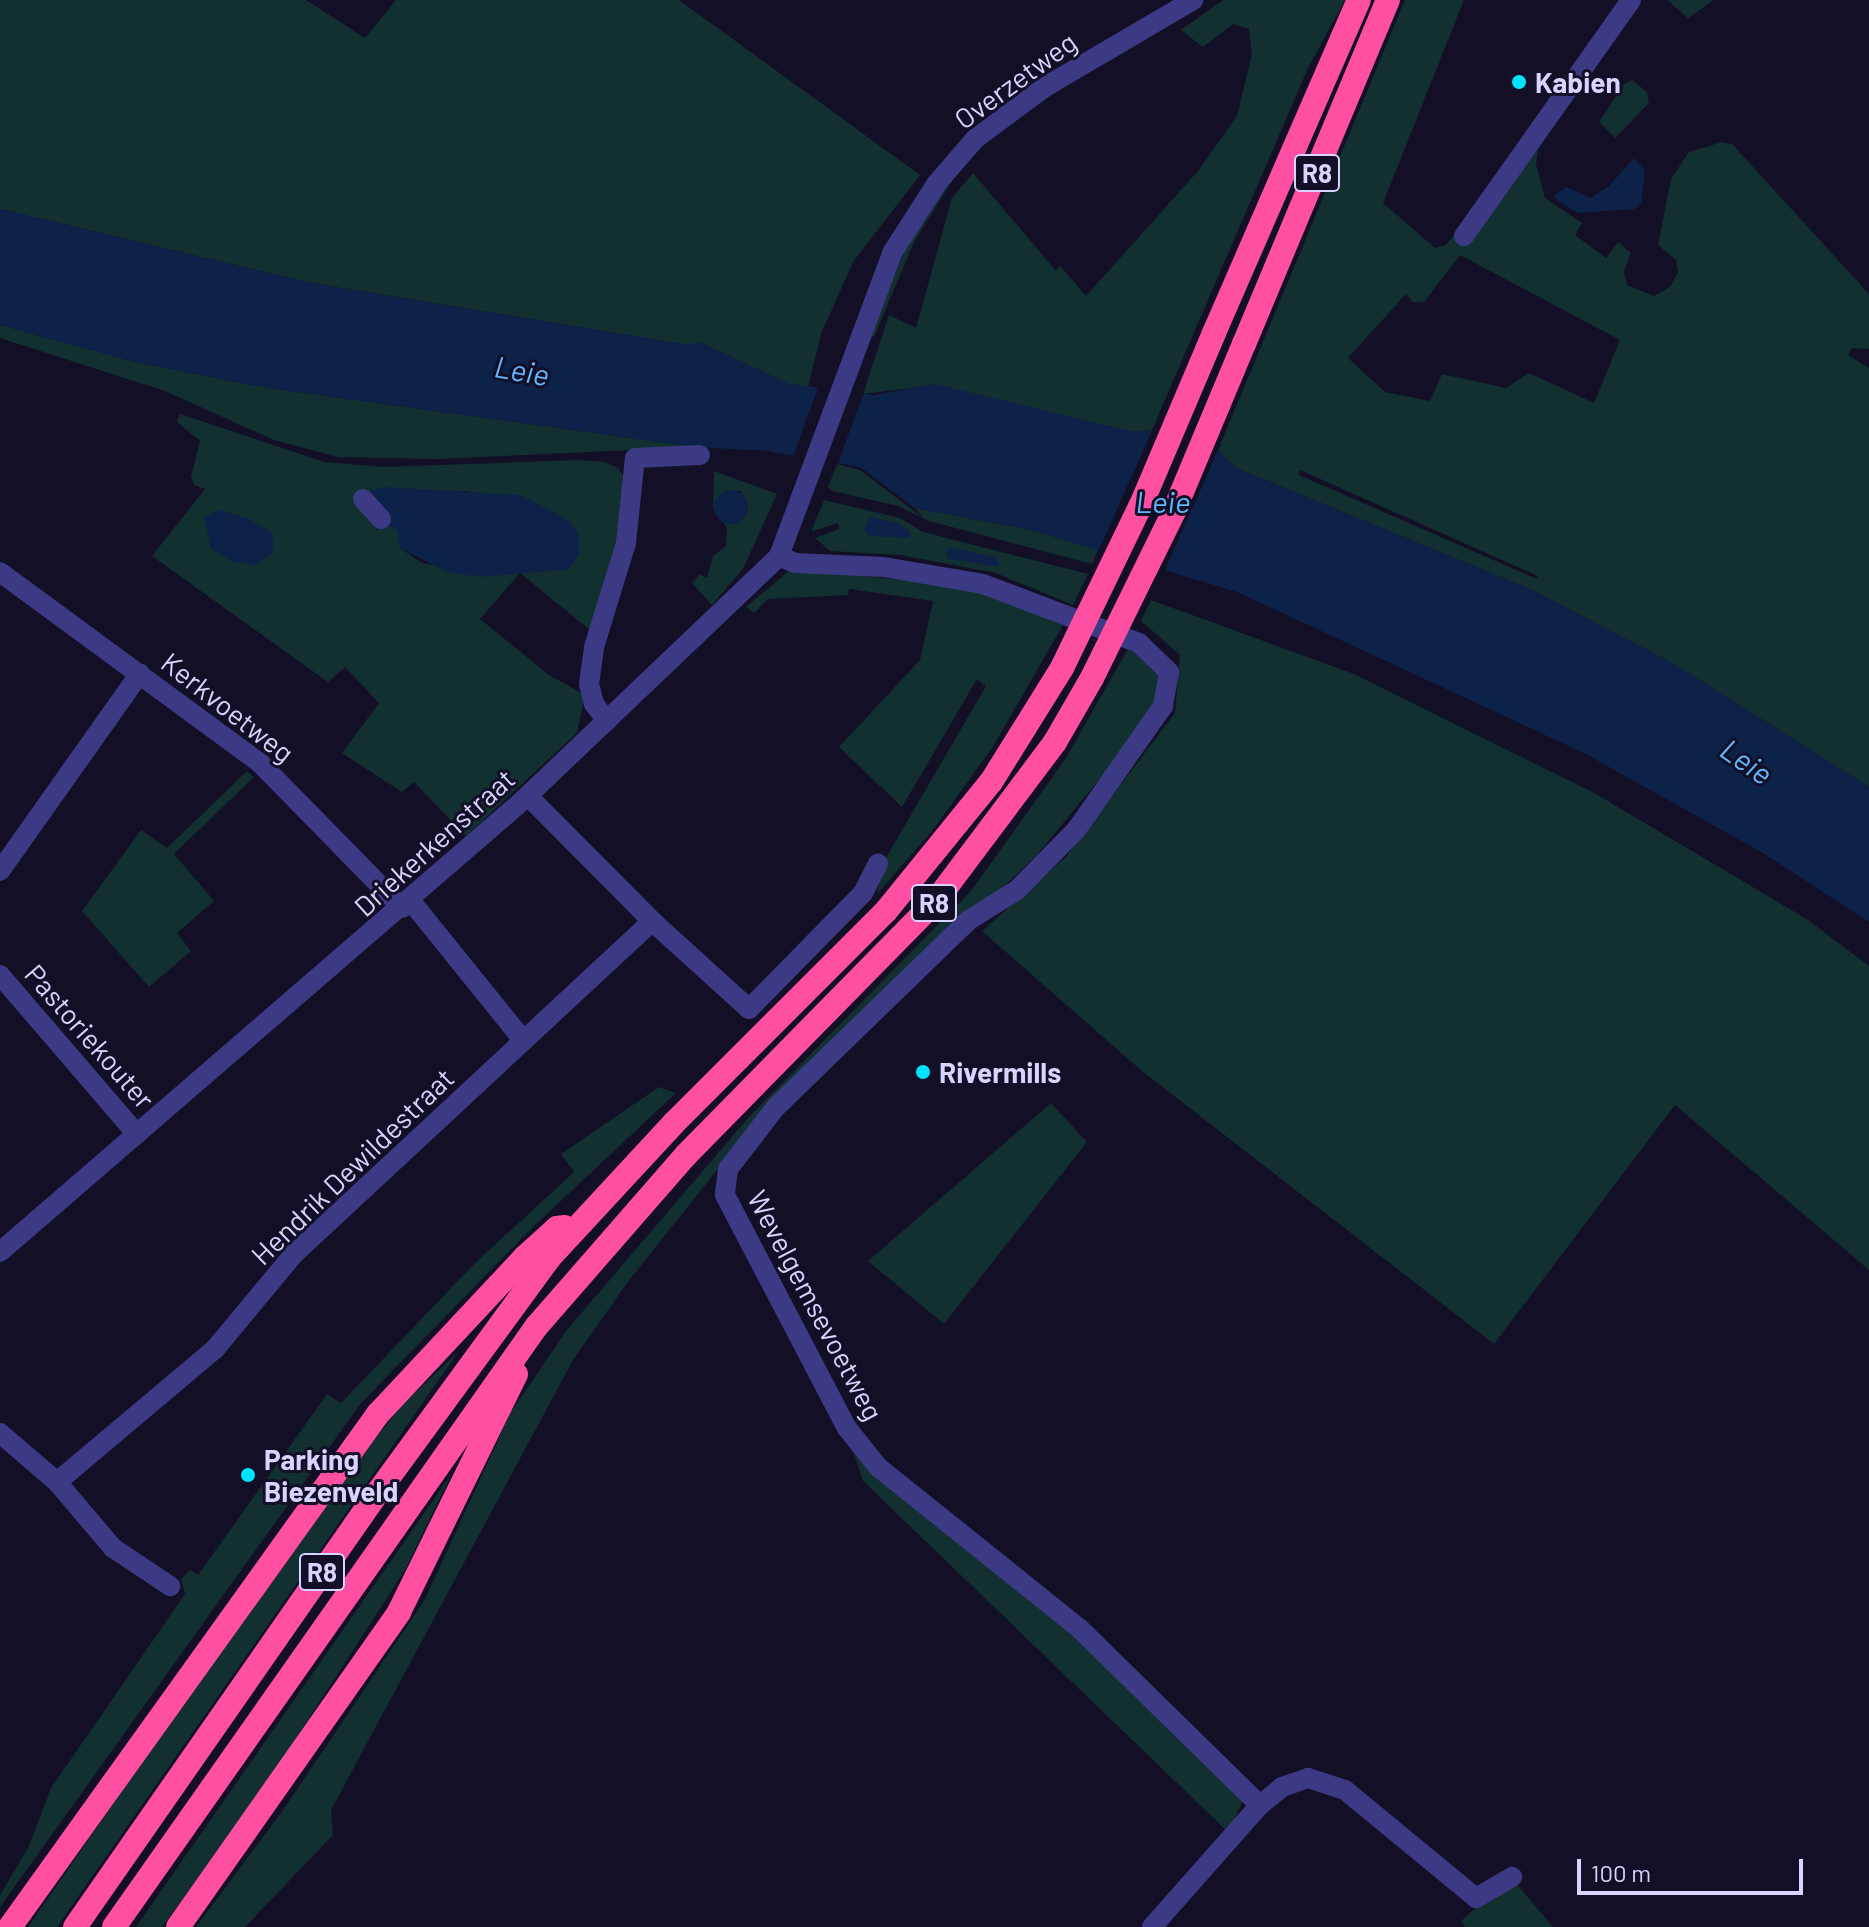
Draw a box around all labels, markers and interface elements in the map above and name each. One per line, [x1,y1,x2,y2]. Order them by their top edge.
street label: Overzetweg [948,25,1082,135]
place label: Kabien [1535,65,1621,99]
marker: Kabien [1510,73,1528,91]
road number: R8 [1293,151,1341,195]
water label: Leie [492,347,552,393]
water label: Leie [1136,483,1190,519]
street label: Kerkvoetweg [155,645,301,769]
water label: Leie [1714,730,1780,792]
street label: Driekerkenstraat [347,761,521,923]
road number: R8 [910,881,958,925]
street label: Pastoriekouter [18,957,162,1115]
place label: Rivermills [939,1055,1061,1089]
street label: Hendrik Dewildestraat [244,1061,460,1271]
marker: Rivermills [914,1063,932,1081]
street label: Wevelgemsevoetweg [741,1184,891,1426]
place label: Parking Biezenveld [264,1442,398,1508]
marker: Parking Biezenveld [239,1466,257,1484]
road number: R8 [298,1550,346,1594]
scale bar [1581,1843,1807,1893]
text: 100 m [1591,1858,1651,1887]

